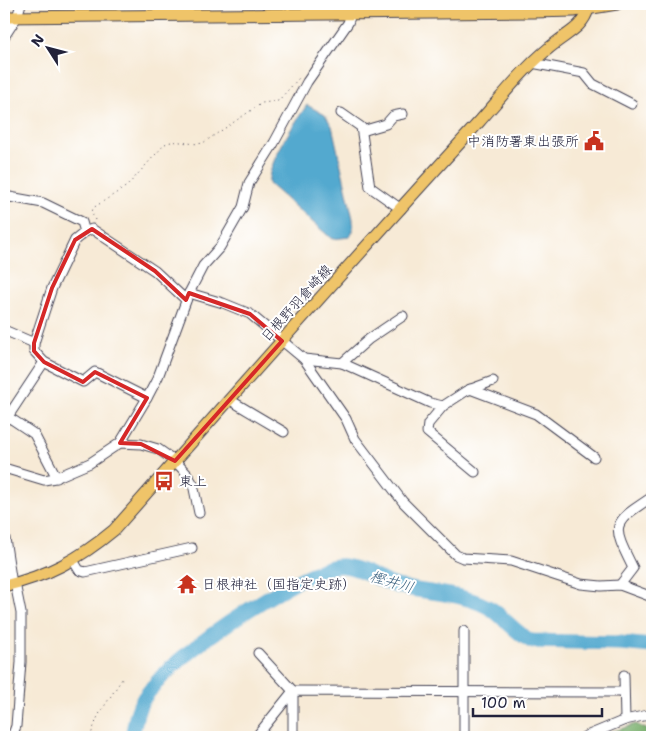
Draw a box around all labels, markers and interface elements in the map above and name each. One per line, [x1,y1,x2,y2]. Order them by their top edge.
north arrow [22,22,72,72]
text: N [27,31,48,50]
public building icon: 中消防署東出張所 [583,130,605,152]
place label: 中消防署東出張所 [467,132,579,150]
street label: 日根野羽倉崎線 [257,261,335,345]
bus stop icon: 東上 [153,470,175,492]
place label: 東上 [179,472,207,490]
water label: 樫井川 [368,566,416,598]
temple icon: 日根神社（国指定史跡） [176,573,198,595]
place label: 日根神社（国指定史跡） [202,575,356,593]
scale bar [473,686,602,718]
text: 100 m [481,693,526,713]

